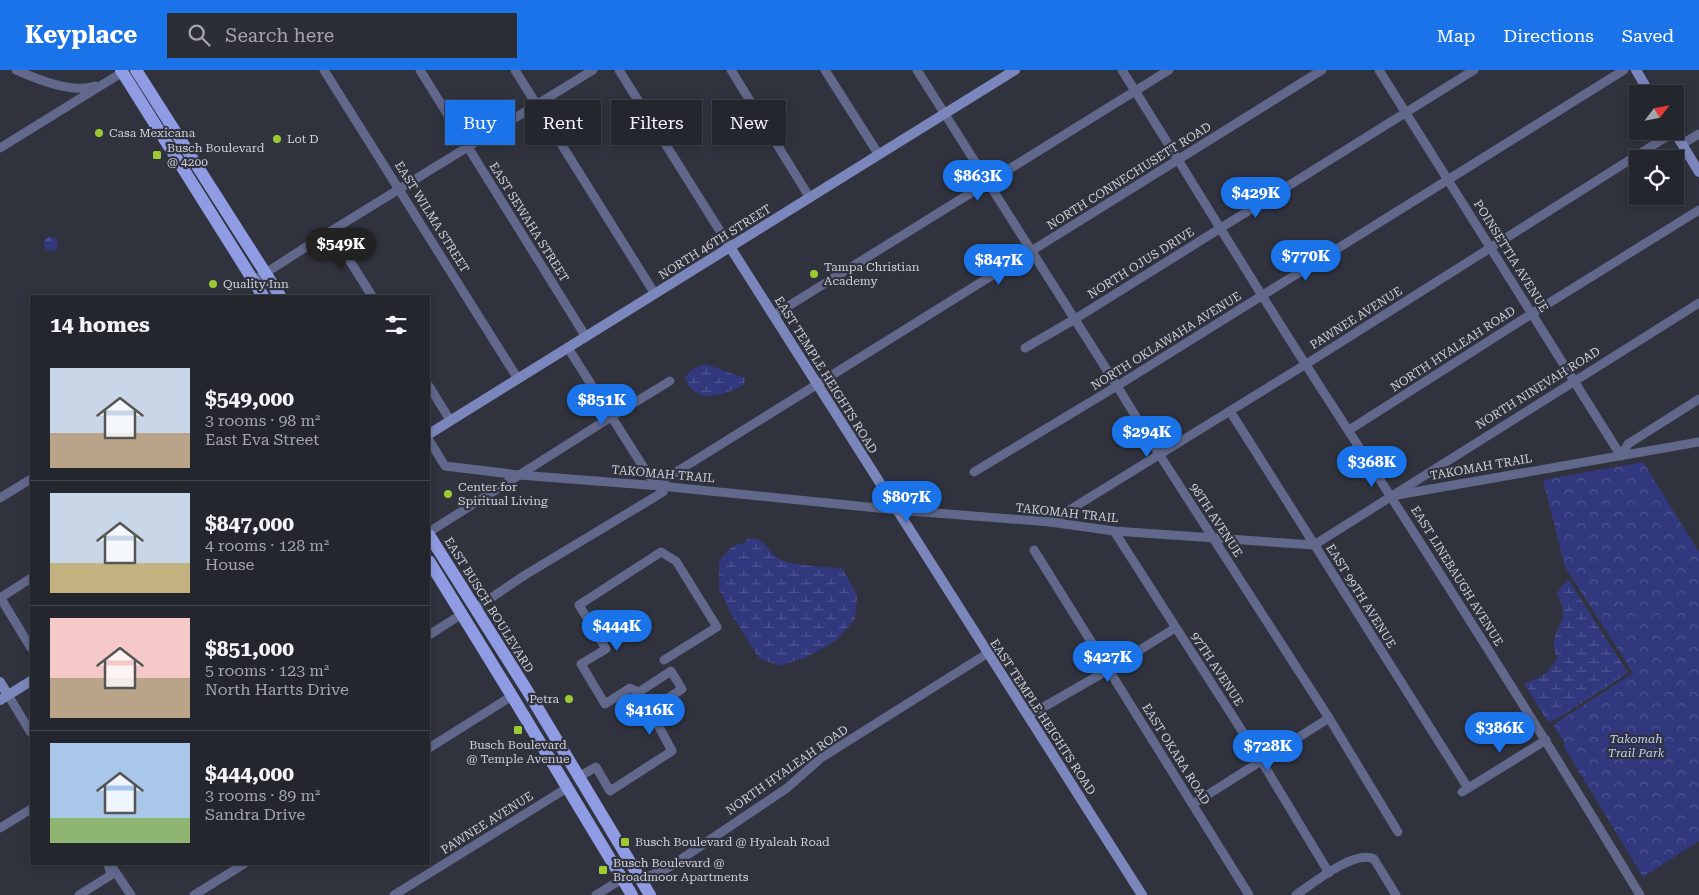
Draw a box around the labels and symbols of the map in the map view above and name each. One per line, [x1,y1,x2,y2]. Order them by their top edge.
north arrow [1629,85,1684,140]
street label: NORTH CONNECHUSETT ROAD [1044,120,1214,232]
place label: Casa Mexicana [109,126,196,140]
marker: Casa Mexicana [93,127,105,139]
place label: Lot D [287,132,319,146]
marker: Lot D [271,133,283,145]
place label: Busch Boulevard @ 4200 [167,141,265,169]
marker: Busch Boulevard @ 4200 [151,149,163,161]
street label: EAST WILMA STREET [392,159,472,275]
street label: EAST SEWAHA STREET [486,160,572,284]
pin: $863K [943,160,1013,202]
pin: $429K [1221,176,1291,219]
street label: POINSETTIA AVENUE [1471,197,1551,315]
street label: NORTH 46TH STREET [656,202,774,282]
street label: NORTH OJUS DRIVE [1085,225,1197,301]
pin: $549K [306,228,376,270]
pin: $770K [1271,240,1341,282]
pin: $847K [964,244,1034,286]
place label: Tampa Christian Academy [824,260,920,288]
marker: Tampa Christian Academy [808,268,820,280]
place label: Quality Inn [223,277,289,291]
marker: Quality Inn [207,278,219,290]
street label: PAWNEE AVENUE [1307,284,1405,352]
street label: NORTH OKLAWAHA AVENUE [1088,289,1244,393]
street label: EAST TEMPLE HEIGHTS ROAD [772,294,880,456]
street label: NORTH HYALEAH ROAD [1388,303,1518,395]
street label: NORTH NINEVAH ROAD [1473,344,1603,432]
pin: $851K [567,384,637,426]
pin: $294K [1112,416,1182,458]
pin: $368K [1337,446,1407,488]
street label: TAKOMAH TRAIL [1429,451,1533,483]
street label: TAKOMAH TRAIL [611,463,715,485]
place label: Center for Spiritual Living [458,480,548,508]
pin: $807K [872,480,942,523]
street label: 98TH AVENUE [1187,480,1245,560]
marker: Center for Spiritual Living [442,488,454,500]
street label: TAKOMAH TRAIL [1015,501,1119,525]
street label: EAST LINEBAUGH AVENUE [1408,503,1506,649]
street label: EAST BUSCH BOULEVARD [441,535,537,675]
street label: EAST 99TH AVENUE [1323,541,1399,651]
pin: $444K [582,610,652,652]
street label: 97TH AVENUE [1188,629,1246,709]
street label: EAST TEMPLE HEIGHTS ROAD [987,637,1099,797]
pin: $427K [1073,640,1143,683]
place label: Petra [529,692,559,706]
marker: Petra [563,693,575,705]
pin: $416K [615,694,685,736]
street label: EAST OKARA ROAD [1139,701,1213,807]
pin: $386K [1465,712,1535,754]
street label: NORTH HYALEAH ROAD [723,722,851,818]
marker: Busch Boulevard @ Temple Avenue [512,724,524,736]
pin: $728K [1233,730,1303,772]
park label: Takomah Trail Park [1608,732,1665,760]
place label: Busch Boulevard @ Temple Avenue [467,738,570,766]
street label: PAWNEE AVENUE [438,789,536,857]
place label: Busch Boulevard @ Hyaleah Road [635,835,830,849]
marker: Busch Boulevard @ Hyaleah Road [619,836,631,848]
place label: Busch Boulevard @ Broadmoor Apartments [613,856,749,884]
marker: Busch Boulevard @ Broadmoor Apartments [597,864,609,876]

